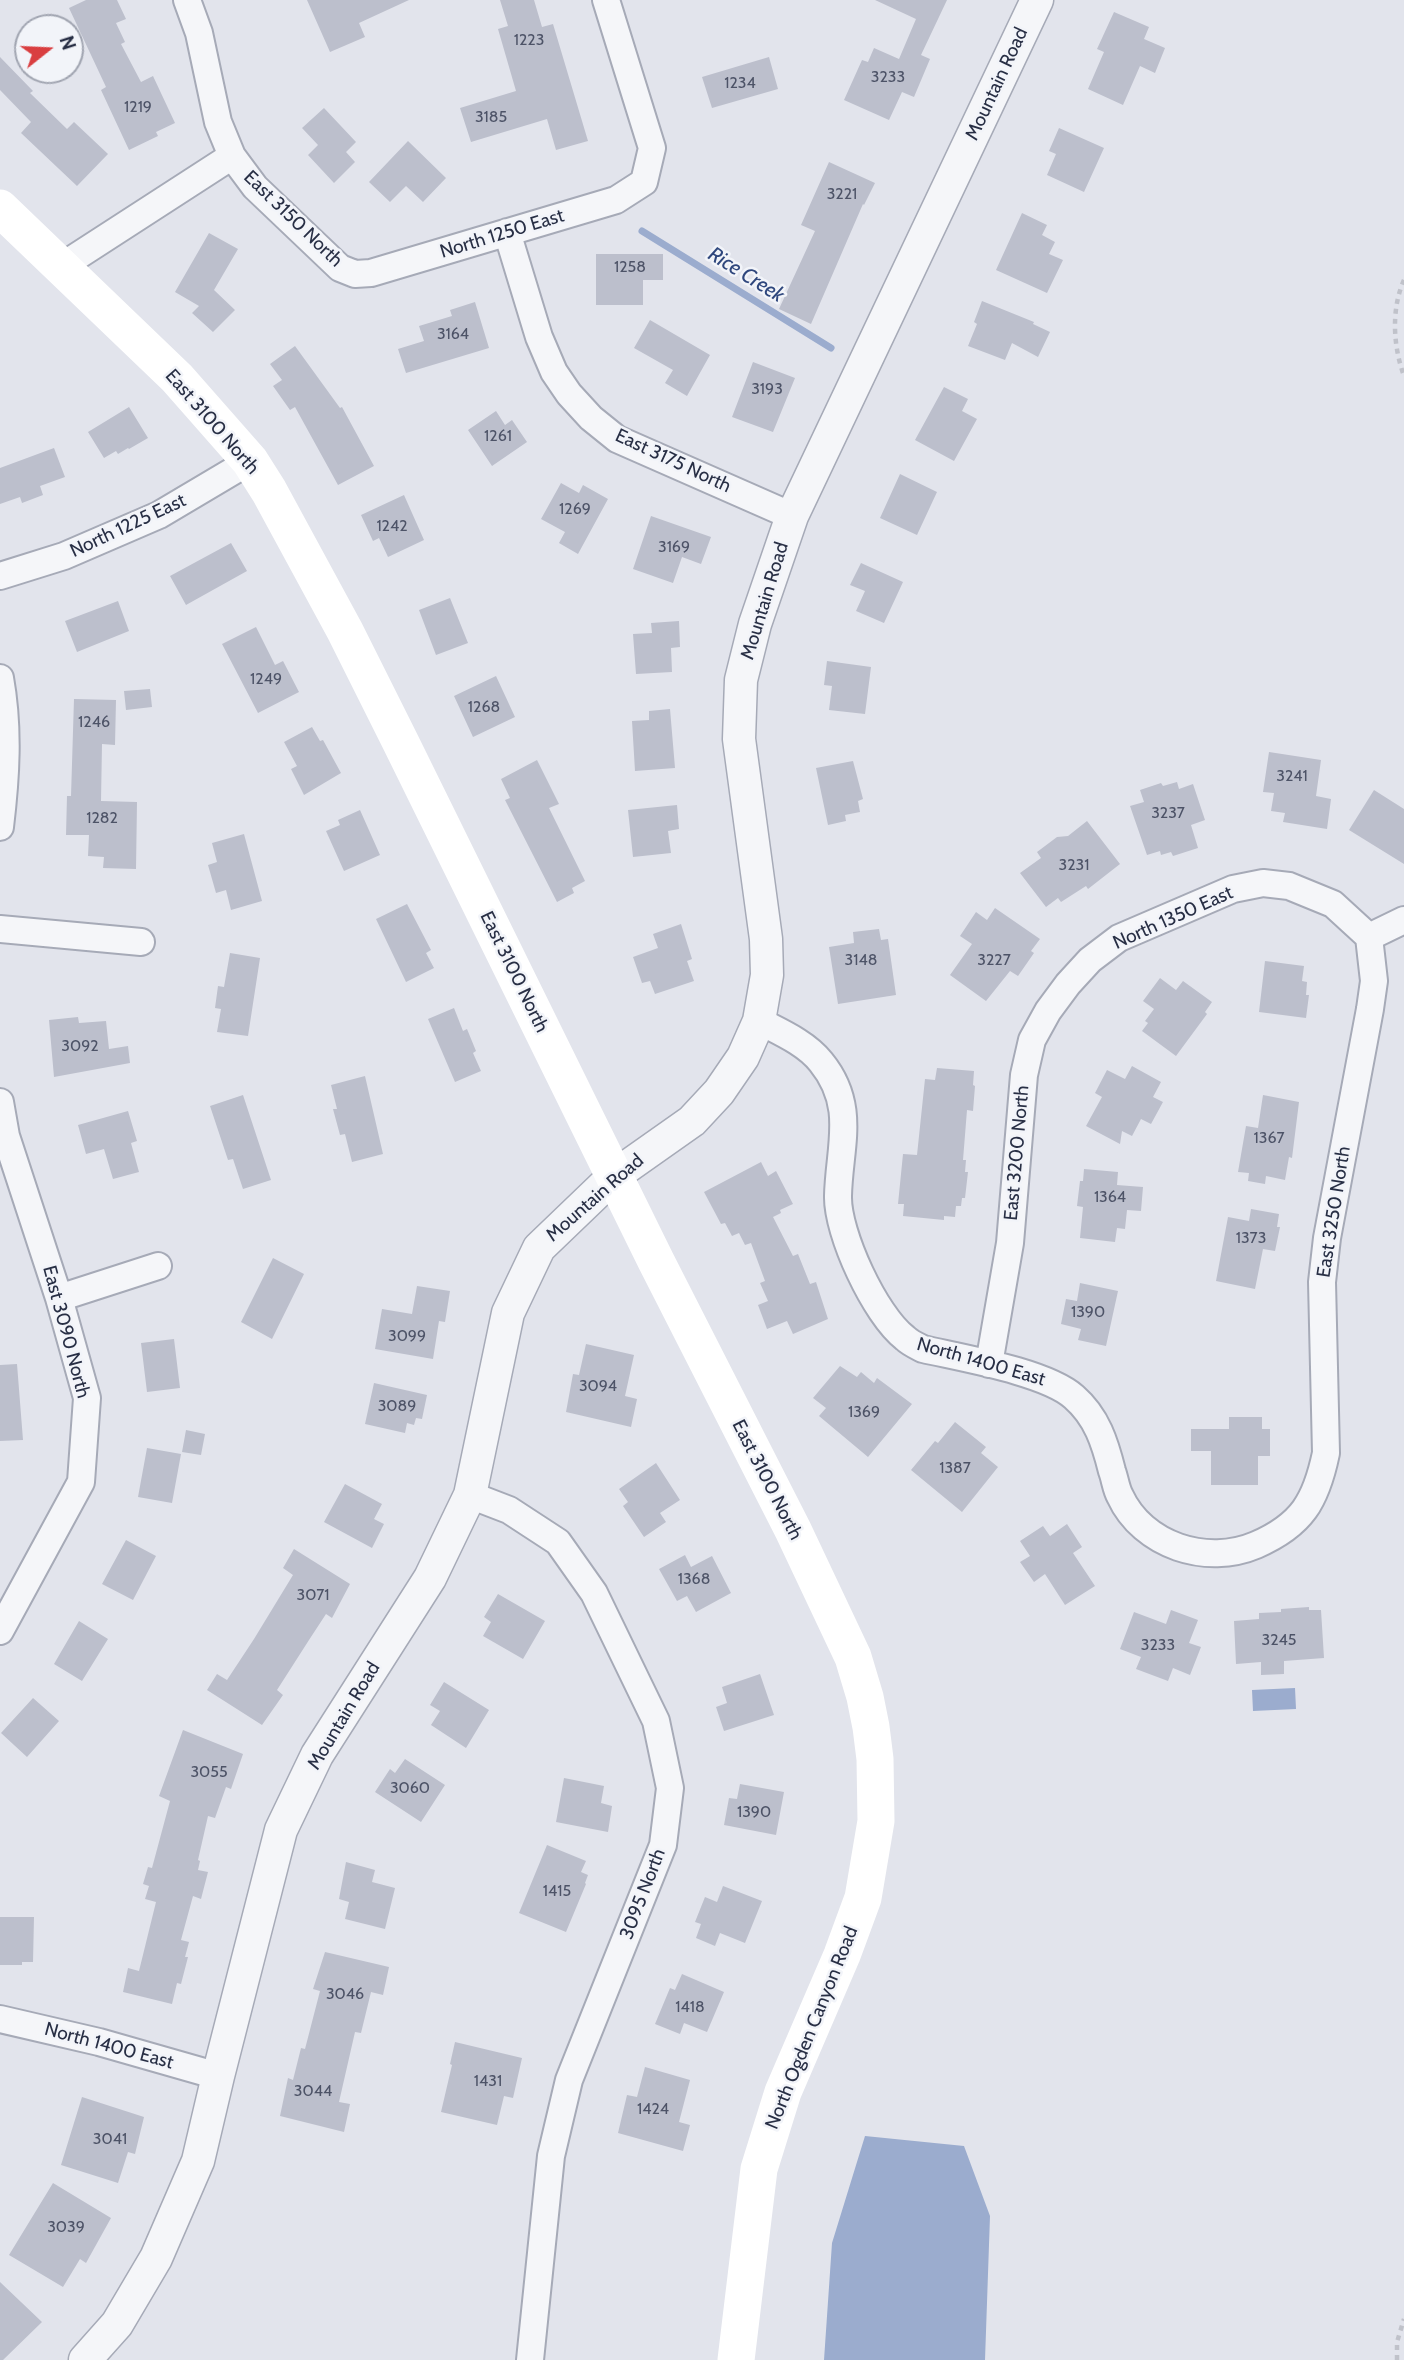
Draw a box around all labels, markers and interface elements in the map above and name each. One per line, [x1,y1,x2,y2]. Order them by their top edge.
north arrow [14,14,84,84]
street label: Mountain Road [961,24,1033,144]
house number: 1223 [514,30,544,50]
text: N [55,33,81,53]
house number: 3233 [871,67,905,87]
house number: 1234 [724,73,756,93]
house number: 1219 [124,97,152,117]
house number: 3185 [475,107,507,127]
street label: East 3150 North [239,166,347,272]
house number: 3221 [827,184,857,204]
street label: North 1250 East [437,204,567,264]
water label: Rice Creek [703,242,789,308]
house number: 1258 [614,257,646,277]
house number: 3164 [437,324,469,344]
street label: East 3100 North [160,365,264,479]
house number: 3193 [751,379,783,399]
street label: East 3175 North [612,424,734,498]
house number: 1261 [484,426,512,446]
street label: North 1225 East [66,489,190,563]
house number: 1269 [559,499,591,519]
house number: 1242 [376,516,408,536]
house number: 3169 [658,537,690,557]
street label: Mountain Road [736,539,794,663]
house number: 1249 [250,669,282,689]
house number: 1268 [468,697,500,717]
house number: 1246 [78,712,110,732]
house number: 3241 [1276,766,1308,786]
house number: 3237 [1151,803,1185,823]
house number: 1282 [86,808,118,828]
house number: 3231 [1059,855,1089,875]
street label: North 1350 East [1110,881,1236,955]
street label: East 3100 North [475,908,553,1036]
house number: 3148 [845,950,877,970]
house number: 3227 [977,950,1011,970]
house number: 3092 [61,1036,99,1056]
street label: East 3200 North [1000,1085,1034,1221]
house number: 1367 [1254,1128,1284,1148]
street label: East 3250 North [1312,1145,1356,1279]
street label: Mountain Road [542,1149,648,1247]
house number: 1364 [1094,1187,1126,1207]
house number: 1373 [1236,1228,1266,1248]
street label: East 3090 North [37,1263,95,1401]
house number: 1390 [1071,1302,1105,1322]
house number: 3099 [388,1326,426,1346]
street label: North 1400 East [914,1333,1048,1391]
house number: 3094 [579,1376,617,1396]
house number: 3089 [378,1396,416,1416]
house number: 1369 [848,1402,880,1422]
street label: East 3100 North [727,1416,807,1544]
house number: 1387 [939,1458,971,1478]
house number: 1368 [678,1569,710,1589]
house number: 3071 [297,1585,329,1605]
house number: 3245 [1262,1630,1296,1650]
house number: 3233 [1141,1635,1175,1655]
street label: Mountain Road [303,1658,385,1774]
house number: 3055 [190,1762,228,1782]
house number: 3060 [390,1778,430,1798]
house number: 1390 [737,1802,771,1822]
street label: 3095 North [615,1845,671,1943]
house number: 1415 [543,1881,571,1901]
street label: North Ogden Canyon Road [761,1923,863,2133]
house number: 3046 [326,1984,364,2004]
house number: 1418 [675,1997,705,2017]
street label: North 1400 East [42,2018,176,2074]
house number: 1431 [474,2071,502,2091]
house number: 3044 [294,2081,332,2101]
house number: 1424 [637,2099,669,2119]
house number: 3041 [93,2129,127,2149]
house number: 3039 [47,2217,85,2237]

